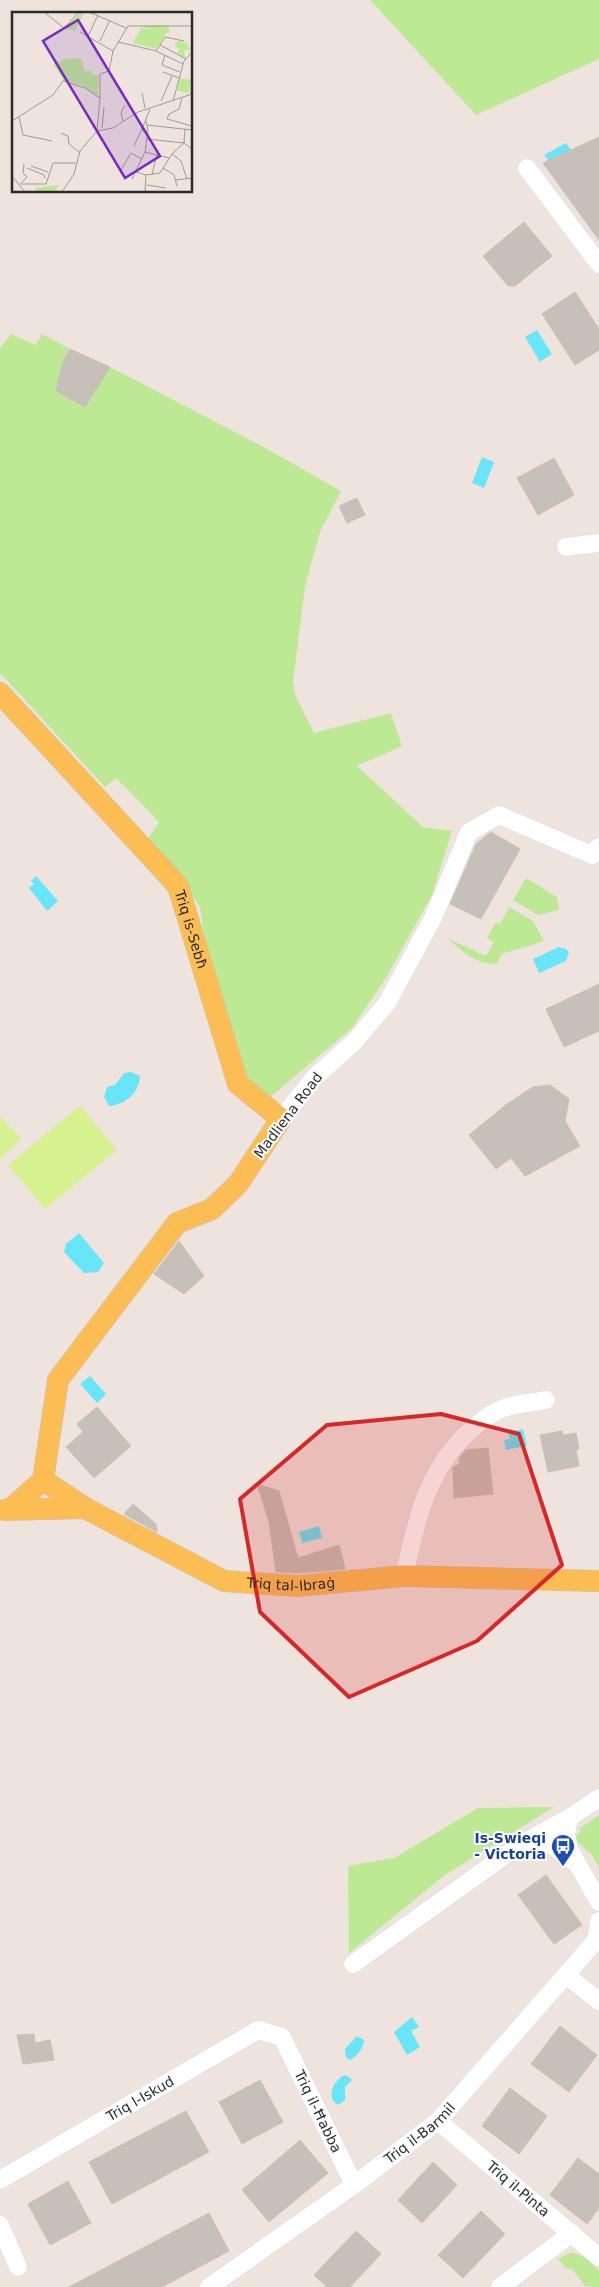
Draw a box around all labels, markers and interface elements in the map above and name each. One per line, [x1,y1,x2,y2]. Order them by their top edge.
inset map [12,12,192,192]
street label: Triq is-Sebħ [171,887,211,971]
street label: Madliena Road [251,1069,325,1161]
street label: Triq tal-Ibraġ [245,1574,336,1594]
place label: Is-Swieqi - Victoria [474,1830,546,1862]
bus stop icon: Is-Swieqi - Victoria [550,1833,576,1867]
street label: Triq il-Ħabba [291,2066,345,2155]
street label: Triq l-Iskud [103,2073,177,2125]
street label: Triq il-Barmil [380,2099,458,2168]
street label: Triq il-Pinta [483,2157,553,2220]

